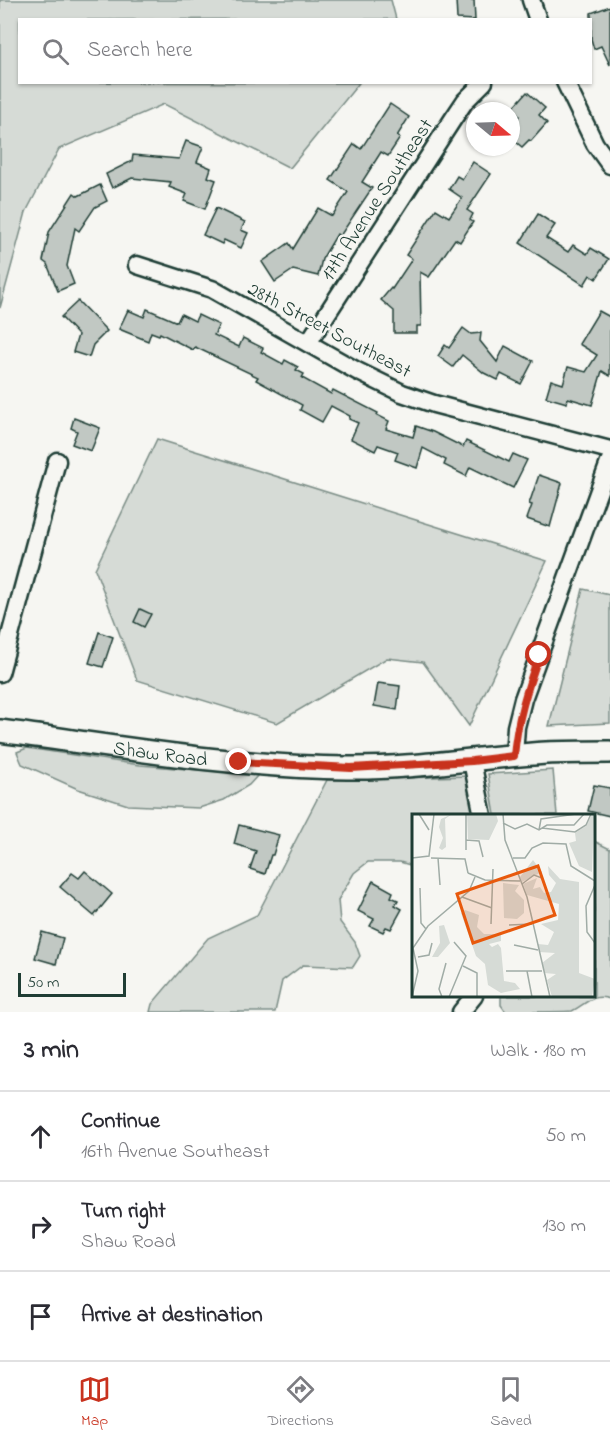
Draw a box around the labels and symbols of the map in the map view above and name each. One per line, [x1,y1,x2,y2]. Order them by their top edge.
north arrow [466,102,520,156]
street label: 17th Avenue Southeast [315,113,442,287]
street label: 28th Street Southeast [242,276,416,387]
route start [525,641,551,667]
street label: Shaw Road [111,735,209,776]
route end [225,748,251,774]
inset map [412,814,595,997]
scale bar [18,970,126,998]

